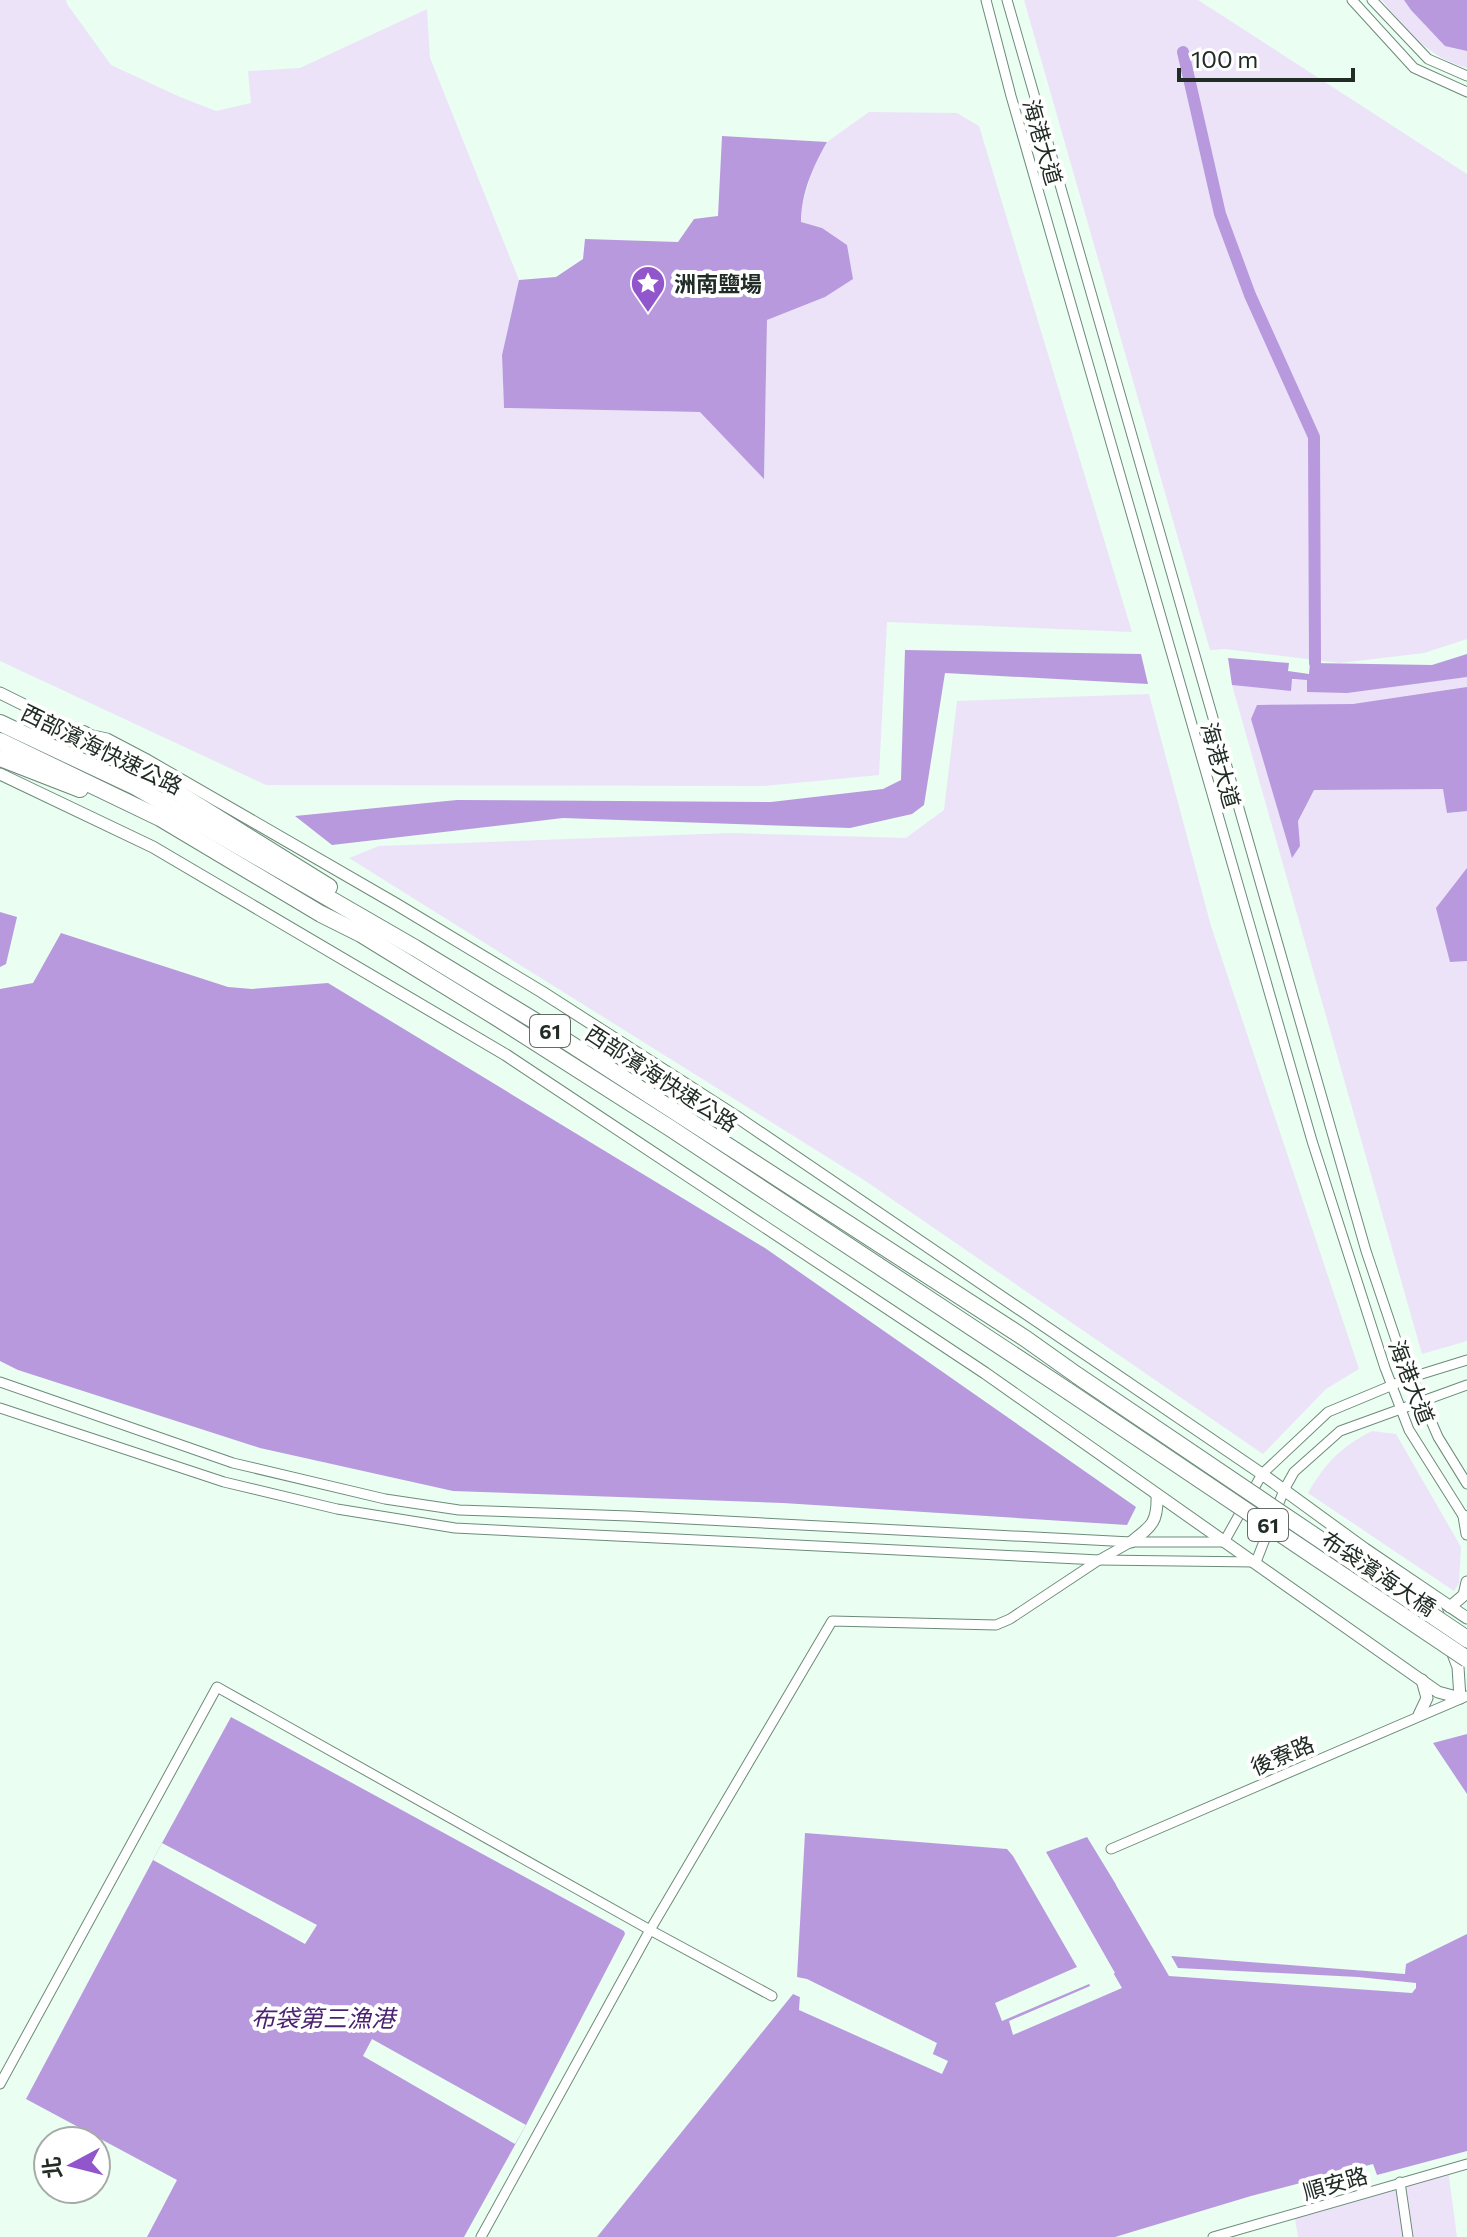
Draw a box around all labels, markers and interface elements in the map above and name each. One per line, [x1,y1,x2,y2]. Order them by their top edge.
scale bar [1179,32,1353,82]
text: 100 m [1191,44,1258,73]
street label: 海港大道 [1018,96,1068,188]
place icon: 洲南鹽場 [629,264,667,314]
place label: 洲南鹽場 [674,270,762,297]
street label: 西部濱海快速公路 [17,698,187,800]
street label: 海港大道 [1196,719,1246,811]
road number: 61 [530,1015,570,1047]
street label: 西部濱海快速公路 [581,1019,743,1137]
street label: 海港大道 [1384,1336,1440,1428]
road number: 61 [1248,1509,1288,1541]
street label: 布袋濱海大橋 [1317,1525,1441,1621]
street label: 後寮路 [1246,1730,1318,1780]
water label: 布袋第三漁港 [251,2003,398,2032]
north arrow [32,2125,112,2205]
text: 北 [37,2155,66,2180]
street label: 順安路 [1300,2161,1370,2205]

